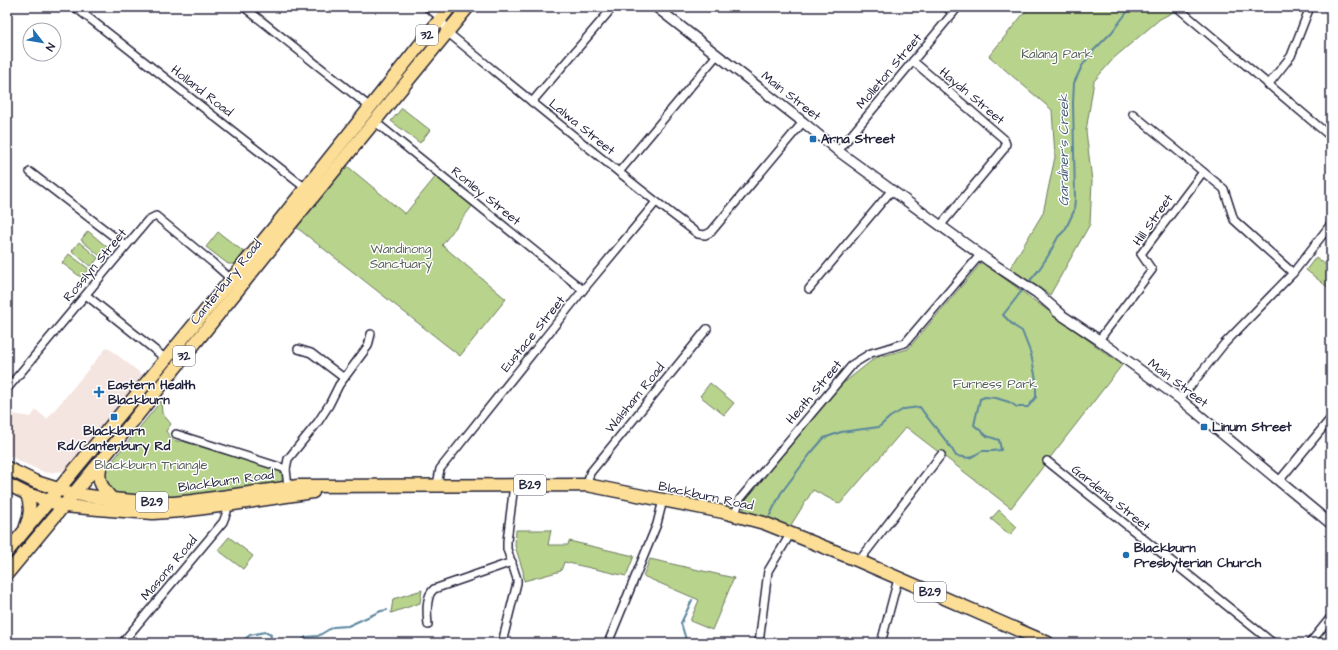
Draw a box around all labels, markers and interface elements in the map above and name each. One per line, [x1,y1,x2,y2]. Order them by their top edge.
north arrow [22,22,62,62]
road number: 32 [416,25,438,45]
street label: Molleton Street [852,29,926,113]
text: N [42,40,58,54]
park label: Kalang Park [1021,45,1093,64]
street label: Holland Road [167,61,237,121]
street label: Haydn Street [935,63,1009,130]
street label: Main Street [757,67,825,125]
water label: Gardiner's Creek [1054,93,1074,206]
street label: Lalwa Street [545,95,619,160]
place label: Arna Street [821,130,896,148]
marker: Arna Street [808,134,818,144]
street label: Ronley Street [447,162,525,231]
street label: Hill Street [1129,190,1178,249]
street label: Rosslyn Street [59,224,132,306]
street label: Canterbury Road [186,235,267,329]
park label: Wandinong Sanctuary [370,240,432,274]
street label: Eustace Street [497,292,570,376]
road number: 32 [173,346,195,366]
street label: Main Street [1144,354,1212,412]
street label: Heath Street [782,356,847,428]
street label: Walsham Road [601,359,669,437]
park label: Furness Park [953,375,1037,393]
place label: Eastern Health Blackburn [108,376,196,409]
marker: Eastern Health Blackburn [93,386,105,398]
marker: Blackburn Rd/Canterbury Rd [109,412,119,422]
place label: Linum Street [1212,418,1292,436]
place label: Blackburn Rd/Canterbury Rd [58,422,171,456]
marker: Linum Street [1199,422,1209,432]
park label: Blackburn Triangle [94,456,208,475]
street label: Gardenia Street [1068,461,1155,536]
street label: Blackburn Road [177,465,275,497]
road number: B29 [514,475,546,495]
street label: Blackburn Road [657,477,756,515]
road number: B29 [136,492,168,512]
street label: Masons Road [137,532,202,604]
place label: Blackburn Presbyterian Church [1134,539,1262,573]
marker: Blackburn Presbyterian Church [1121,550,1131,560]
road number: B29 [914,582,946,602]

